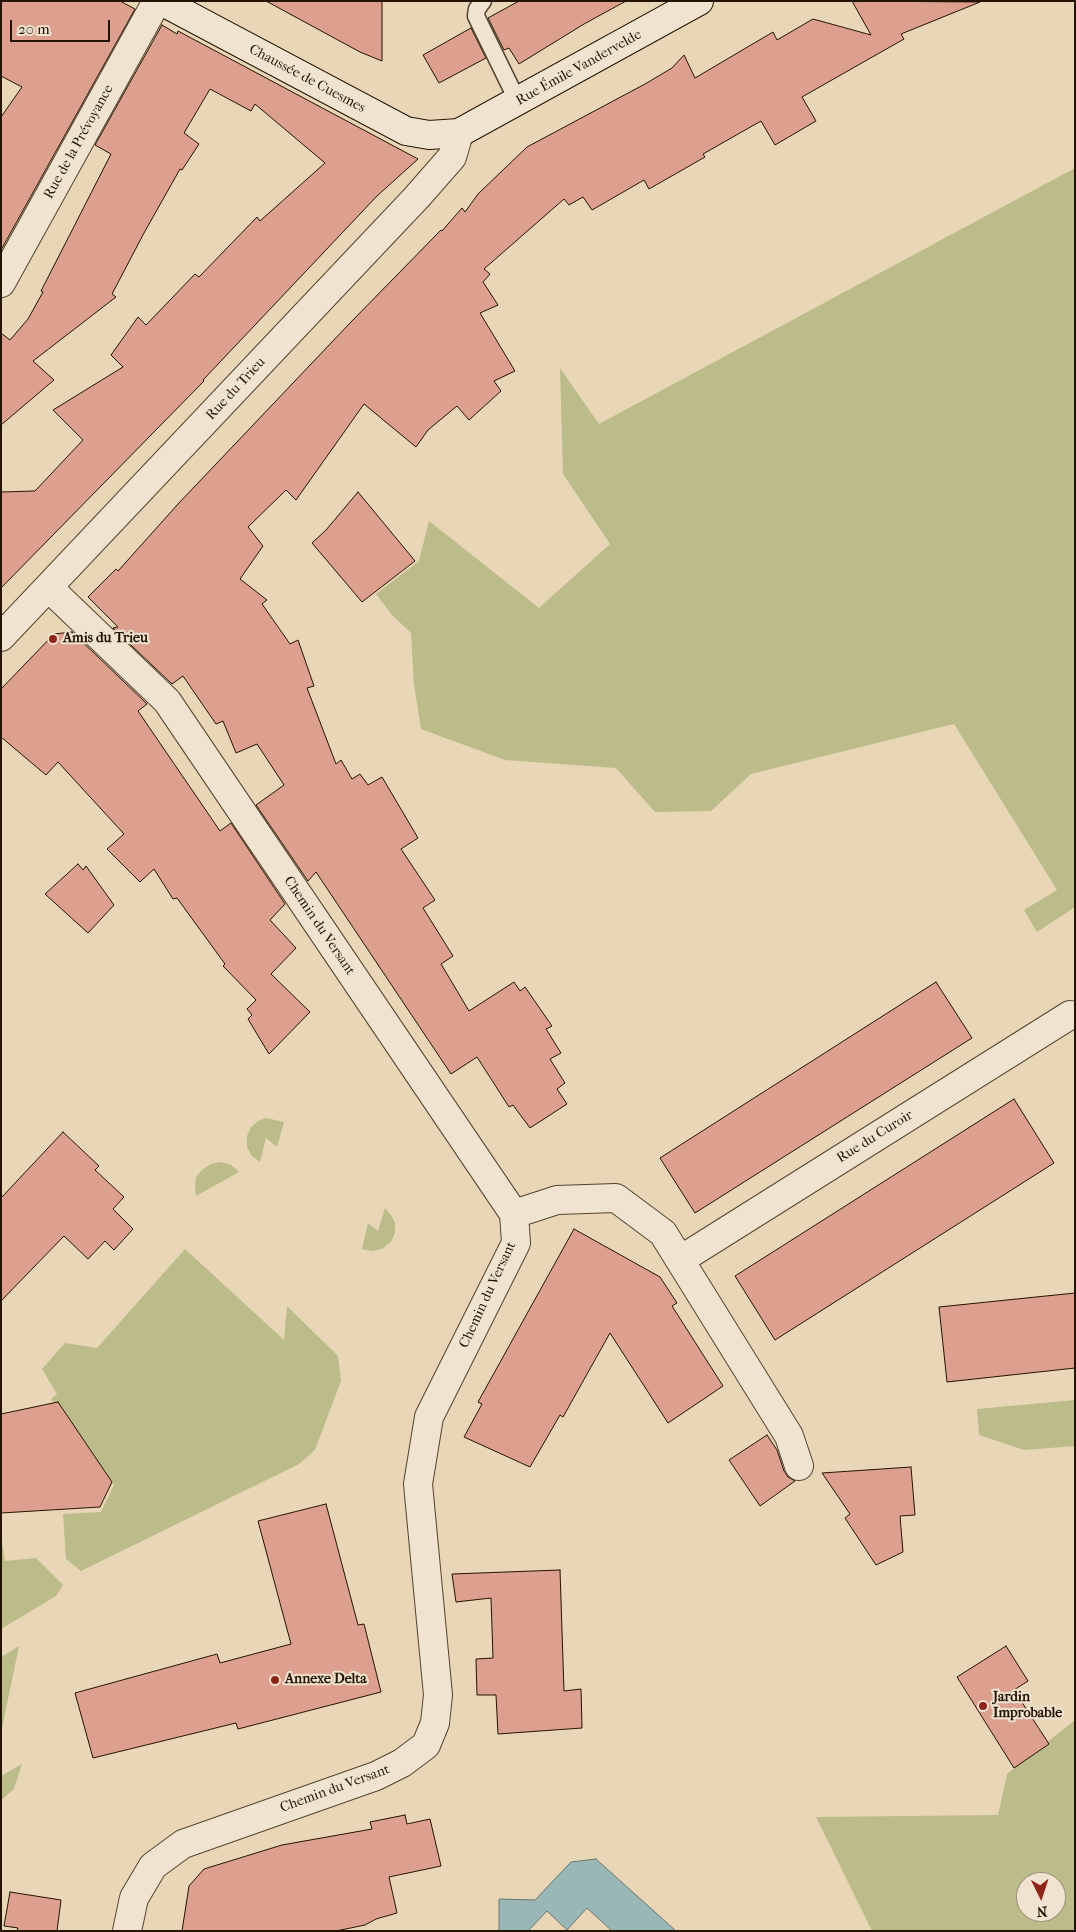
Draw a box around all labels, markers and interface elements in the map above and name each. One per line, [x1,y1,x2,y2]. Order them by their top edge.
scale bar [12,10,112,42]
text: 20 m [18,20,50,38]
street label: Rue Émile Vandervelde [513,26,645,110]
street label: Chaussée de Cuesmes [246,41,368,117]
street label: Rue de la Prévoyance [41,82,117,202]
street label: Rue du Trieu [203,354,269,424]
place label: Amis du Trieu [63,631,148,647]
marker: Amis du Trieu [47,633,59,645]
street label: Chemin du Versant [280,873,358,979]
street label: Rue du Curoir [834,1107,916,1167]
street label: Chemin du Versant [456,1239,520,1351]
place label: Annexe Delta [285,1672,367,1688]
marker: Annexe Delta [269,1674,281,1686]
place label: Jardin Improbable [993,1690,1062,1722]
marker: Jardin Improbable [977,1700,989,1712]
street label: Chemin du Versant [278,1761,392,1817]
north arrow [1016,1872,1066,1922]
text: N [1036,1903,1048,1920]

